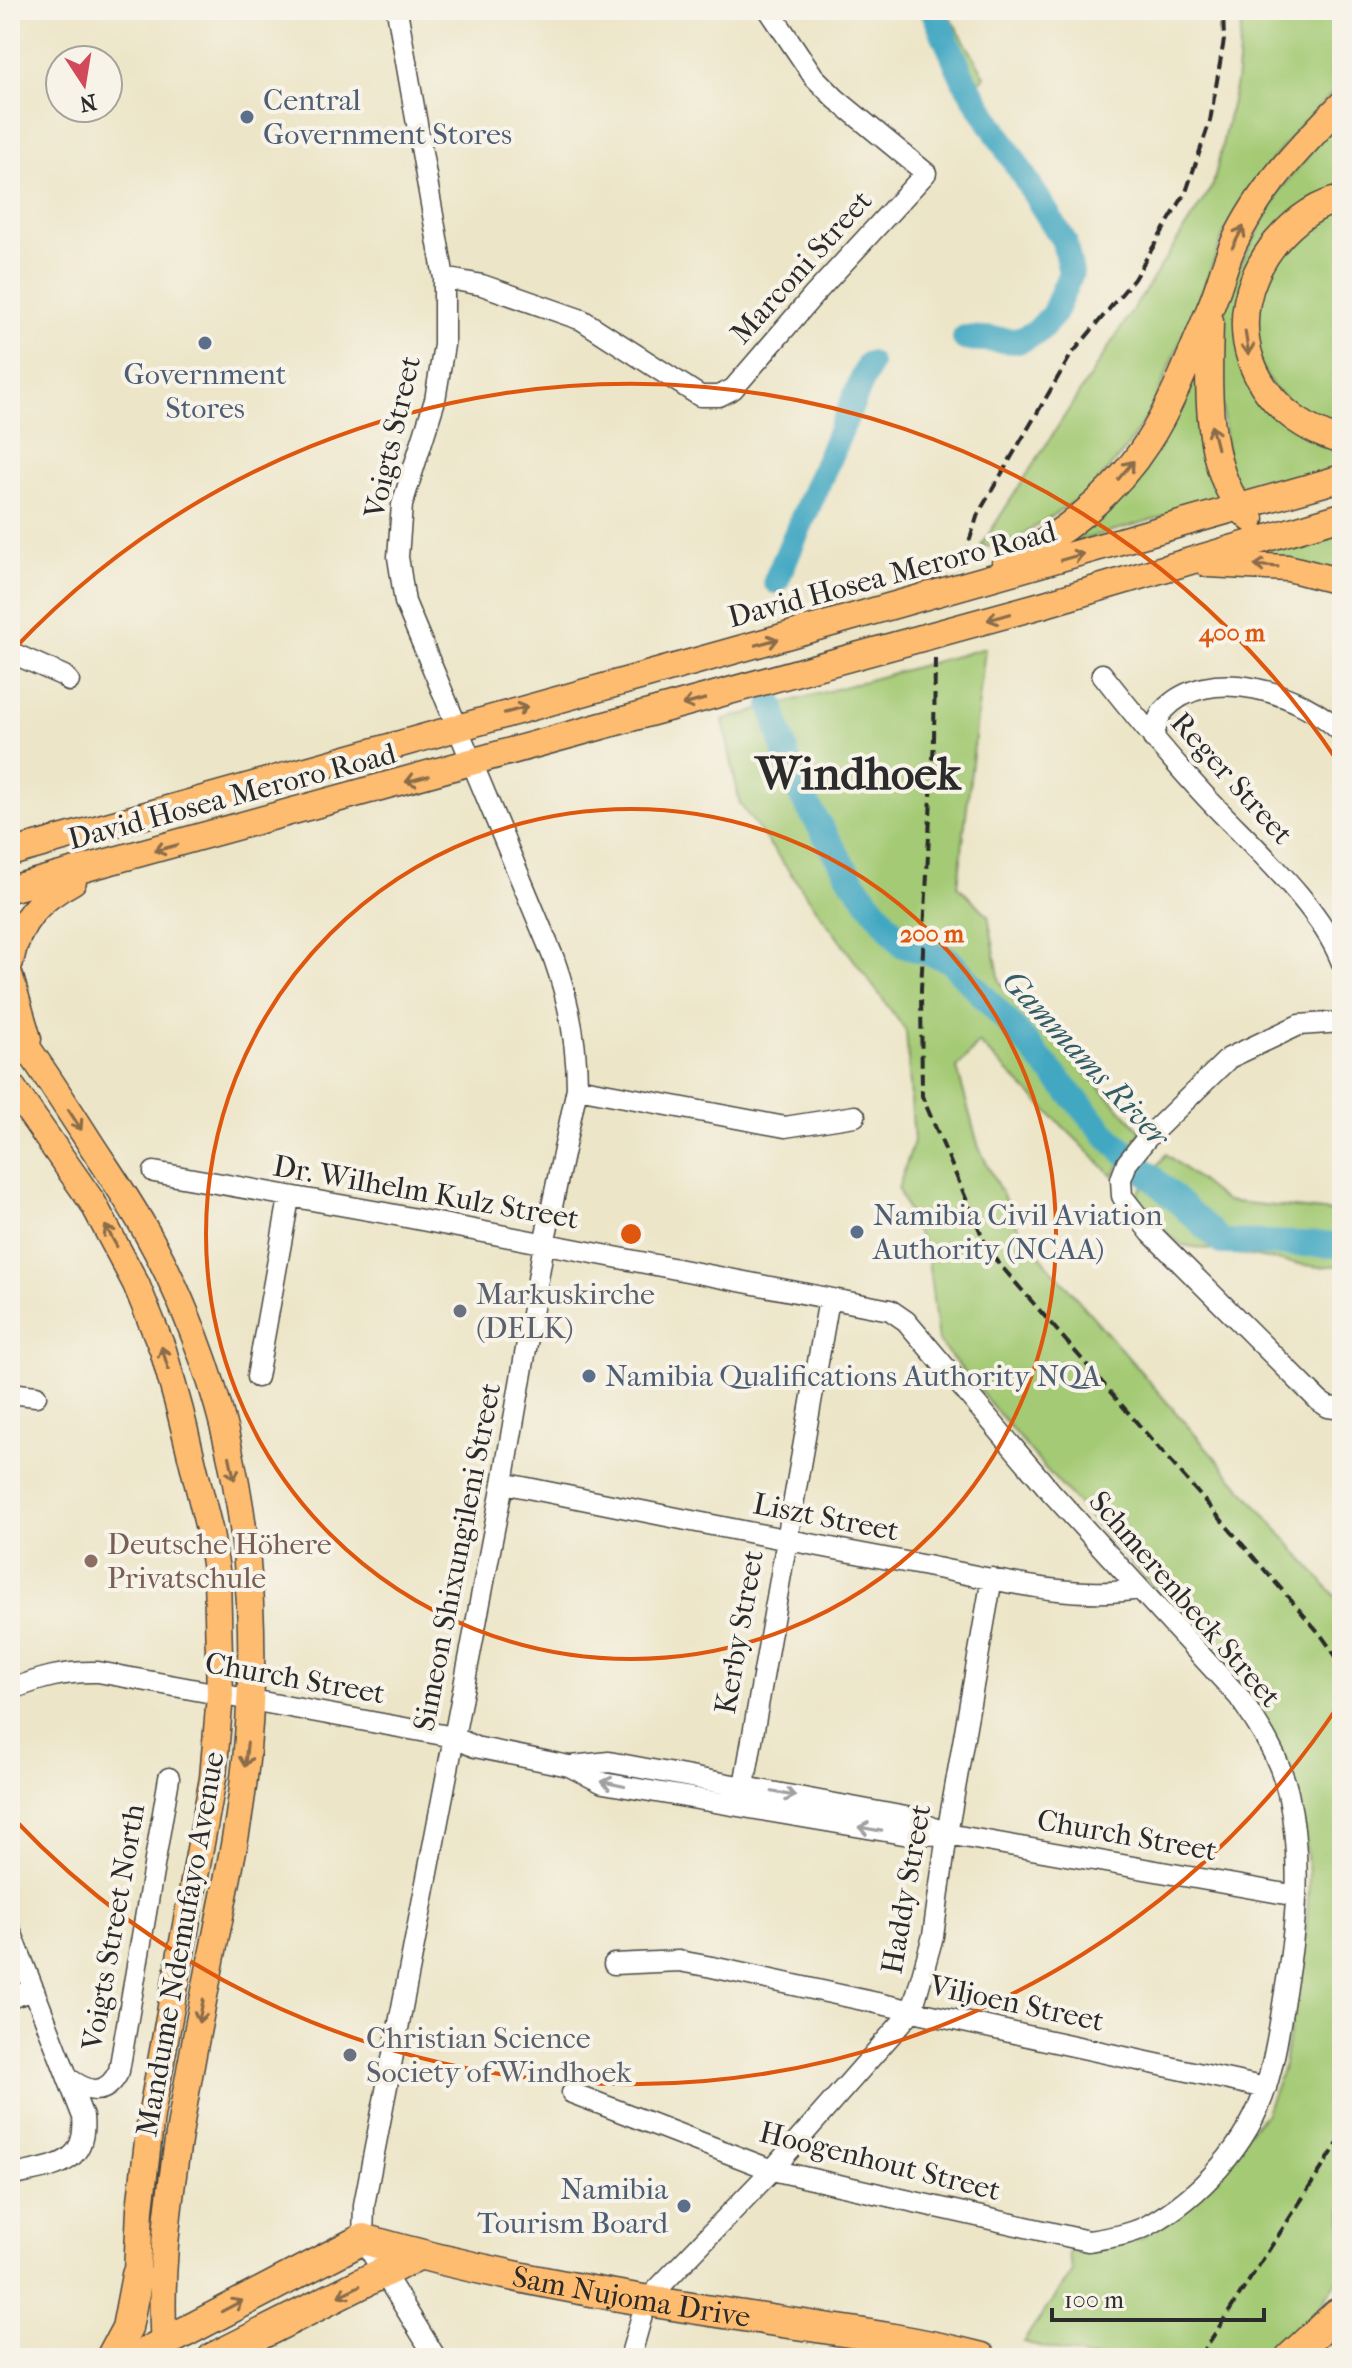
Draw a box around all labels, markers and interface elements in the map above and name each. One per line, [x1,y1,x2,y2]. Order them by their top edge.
north arrow [44,44,124,124]
place label: Central Government Stores [263,83,512,152]
text: N [77,88,99,117]
marker: Central Government Stores [238,108,256,126]
street label: Marconi Street [723,183,880,351]
one-way arrow [1230,226,1246,249]
one-way arrow [1240,330,1255,356]
marker: Government Stores [196,334,214,352]
street label: Voigts Street [357,352,428,523]
place label: Government Stores [124,357,287,426]
one-way arrow [1206,424,1221,450]
one-way arrow [1117,461,1135,481]
street label: David Hosea Meroro Road [724,514,1061,635]
one-way arrow [1058,549,1084,564]
one-way arrow [1253,558,1280,573]
one-way arrow [986,610,1012,625]
text: 400 m [1198,619,1266,648]
one-way arrow [754,633,780,648]
one-way arrow [682,695,708,710]
one-way arrow [503,702,529,717]
street label: Reger Street [1163,705,1300,852]
street label: David Hosea Meroro Road [64,736,401,857]
district label: Windhoek [753,747,962,801]
one-way arrow [404,772,430,787]
one-way arrow [154,841,180,856]
text: 200 m [900,920,965,948]
water label: Gammams River [995,963,1179,1156]
one-way arrow [68,1108,84,1131]
street label: Dr. Wilhelm Kulz Street [270,1148,582,1237]
place label: Namibia Civil Aviation Authority (NCAA) [872,1198,1163,1267]
centre of rings [617,1220,645,1248]
marker: Namibia Civil Aviation Authority (NCAA) [848,1223,866,1241]
one-way arrow [102,1225,118,1249]
place label: Markuskirche (DELK) [476,1277,655,1346]
marker: Markuskirche (DELK) [451,1302,469,1320]
one-way arrow [157,1345,172,1371]
place label: Namibia Qualifications Authority NQA [605,1359,1101,1394]
marker: Namibia Qualifications Authority NQA [580,1367,598,1385]
street label: Simeon Shixungileni Street [407,1380,508,1734]
one-way arrow [225,1455,240,1481]
street label: Schmerenbeck Street [1081,1484,1288,1715]
street label: Liszt Street [750,1486,902,1549]
place label: Deutsche Höhere Privatschule [107,1527,332,1596]
street label: Kerby Street [708,1547,771,1717]
marker: Deutsche Höhere Privatschule [82,1552,100,1570]
street label: Church Street [202,1645,388,1712]
one-way arrow [238,1741,253,1768]
street label: Mandume Ndemufayo Avenue [129,1749,232,2139]
one-way arrow [601,1776,627,1791]
one-way arrow [771,1787,797,1802]
street label: Voigts Street North [74,1801,152,2054]
street label: Haddy Street [874,1801,939,1977]
street label: Church Street [1034,1802,1220,1869]
one-way arrow [857,1820,883,1835]
street label: Viljoen Street [926,1968,1107,2039]
one-way arrow [193,1997,208,2023]
place label: Christian Science Society of Windhoek [366,2021,632,2090]
marker: Christian Science Society of Windhoek [341,2046,359,2064]
street label: Hoogenhout Street [756,2115,1004,2208]
place label: Namibia Tourism Board [477,2172,669,2241]
marker: Namibia Tourism Board [675,2197,693,2215]
street label: Sam Nujoma Drive [509,2259,753,2335]
scale bar [1052,2272,1264,2322]
one-way arrow [337,2283,361,2299]
text: 100 m [1064,2286,1124,2314]
one-way arrow [220,2298,244,2314]

